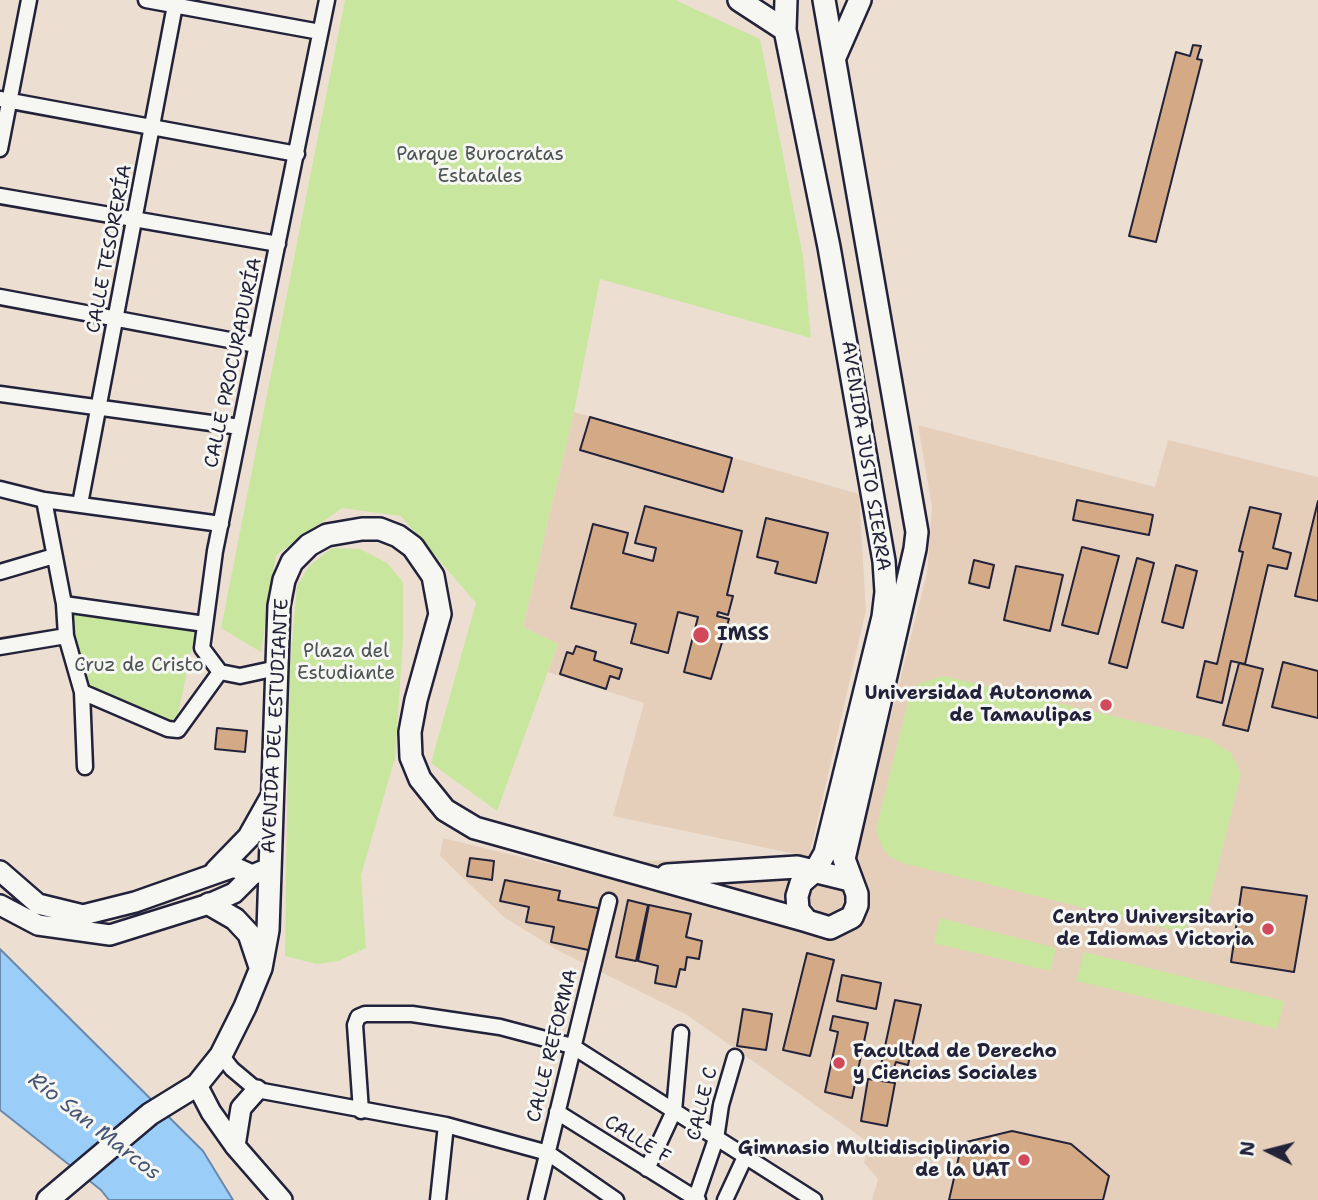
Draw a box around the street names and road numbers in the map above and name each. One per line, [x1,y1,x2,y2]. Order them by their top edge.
street label: CALLE TESORERÍA [82,163,138,335]
street label: CALLE PROCURADURÍA [201,256,267,470]
street label: AVENIDA JUSTO SIERRA [836,339,894,573]
street label: AVENIDA DEL ESTUDIANTE [258,598,294,854]
street label: CALLE REFORMA [523,967,583,1125]
street label: CALLE C [683,1065,723,1143]
street label: CALLE F [600,1111,674,1169]

